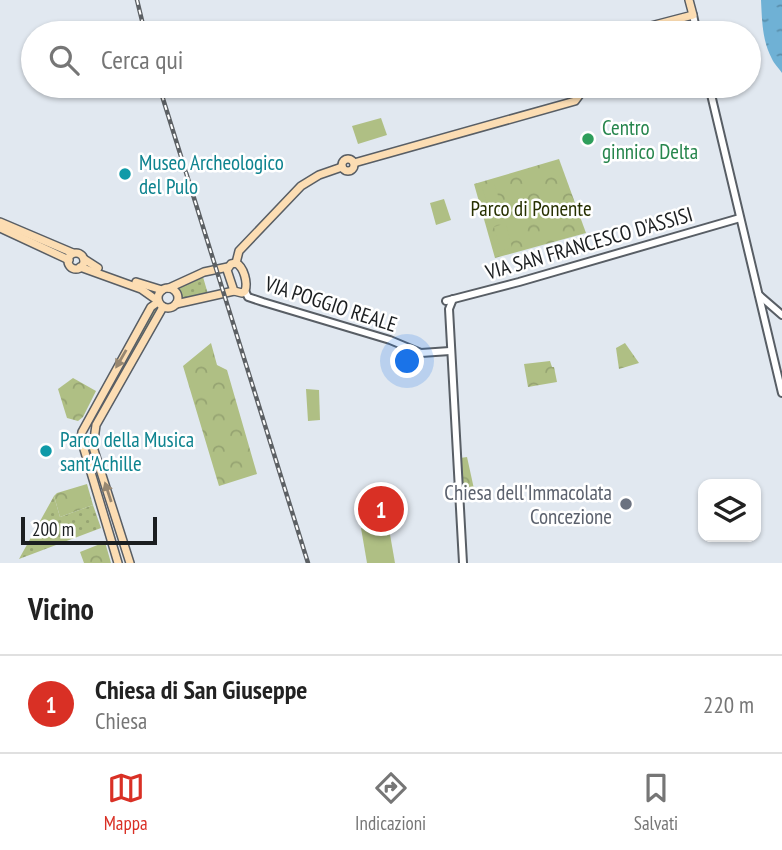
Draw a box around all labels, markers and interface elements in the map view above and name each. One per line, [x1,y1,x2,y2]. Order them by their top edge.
search box [21,21,761,98]
icon: search [45,41,83,79]
text: Cerca qui [101,43,183,76]
place label: Centro ginnico Delta [602,114,698,165]
marker: Centro ginnico Delta [580,131,596,147]
place label: Museo Archeologico del Pulo [139,149,284,200]
marker: Museo Archeologico del Pulo [117,166,133,182]
park label: Parco di Ponente [470,195,592,222]
street label: VIA SAN FRANCESCO D'ASSISI [481,201,696,286]
street label: VIA POGGIO REALE [261,270,400,338]
your location [390,344,424,378]
one-way arrow [115,349,127,368]
place label: Parco della Musica sant'Achille [60,426,194,477]
marker: Parco della Musica sant'Achille [38,443,54,459]
place label: Chiesa dell'Immacolata Concezione [444,479,612,530]
map controls [698,479,761,542]
button: layers [698,479,761,542]
one-way arrow [102,481,113,502]
pin: 1 [358,483,404,535]
marker: Chiesa dell'Immacolata Concezione [618,496,634,512]
scale bar [21,514,158,546]
text: 200 m [32,517,74,541]
text: Vicino [28,589,94,628]
text: Chiesa di San Giuseppe [95,673,307,706]
text: 1 [46,690,57,719]
text: 220 m [703,690,754,719]
text: Chiesa [95,706,147,735]
tab: Mappa [104,769,148,835]
tab: Indicazioni [355,769,426,835]
tab: Salvati [634,769,678,835]

